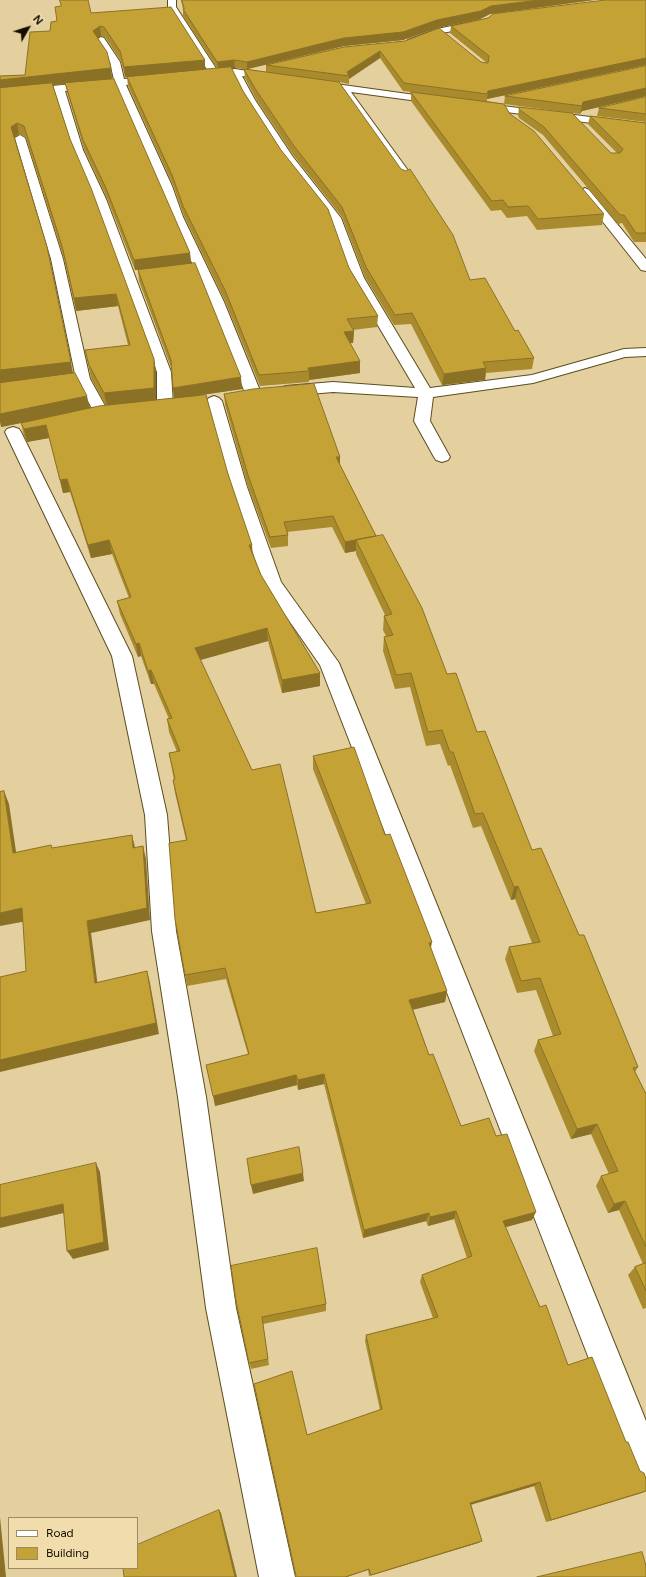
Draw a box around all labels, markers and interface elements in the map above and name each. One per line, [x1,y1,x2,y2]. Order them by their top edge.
north arrow [8,8,48,48]
text: N [30,13,45,28]
legend [8,1517,138,1569]
text: Road [46,1526,74,1540]
text: Building [46,1546,89,1560]

